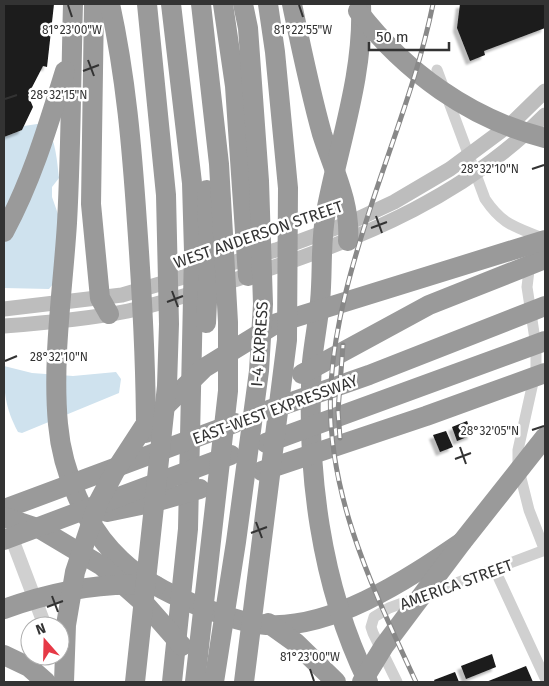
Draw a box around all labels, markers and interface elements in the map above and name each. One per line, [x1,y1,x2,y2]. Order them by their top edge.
scale bar [369,20,449,52]
text: 81°23'00"W [42,23,102,37]
text: 81°22'55"W [274,23,332,37]
text: 50 m [376,28,409,46]
text: 28°32'15"N [30,88,88,102]
text: 28°32'10"N [461,162,519,176]
street label: WEST ANDERSON STREET [171,196,346,272]
street label: I-4 EXPRESS [247,300,272,387]
text: 28°32'10"N [30,350,88,364]
street label: EAST-WEST EXPRESSWAY [190,371,361,448]
text: 28°32'05"N [461,424,519,438]
street label: AMERICA STREET [397,555,516,614]
north arrow [20,616,70,666]
text: N [33,620,48,639]
text: 81°23'00"W [280,650,340,664]

